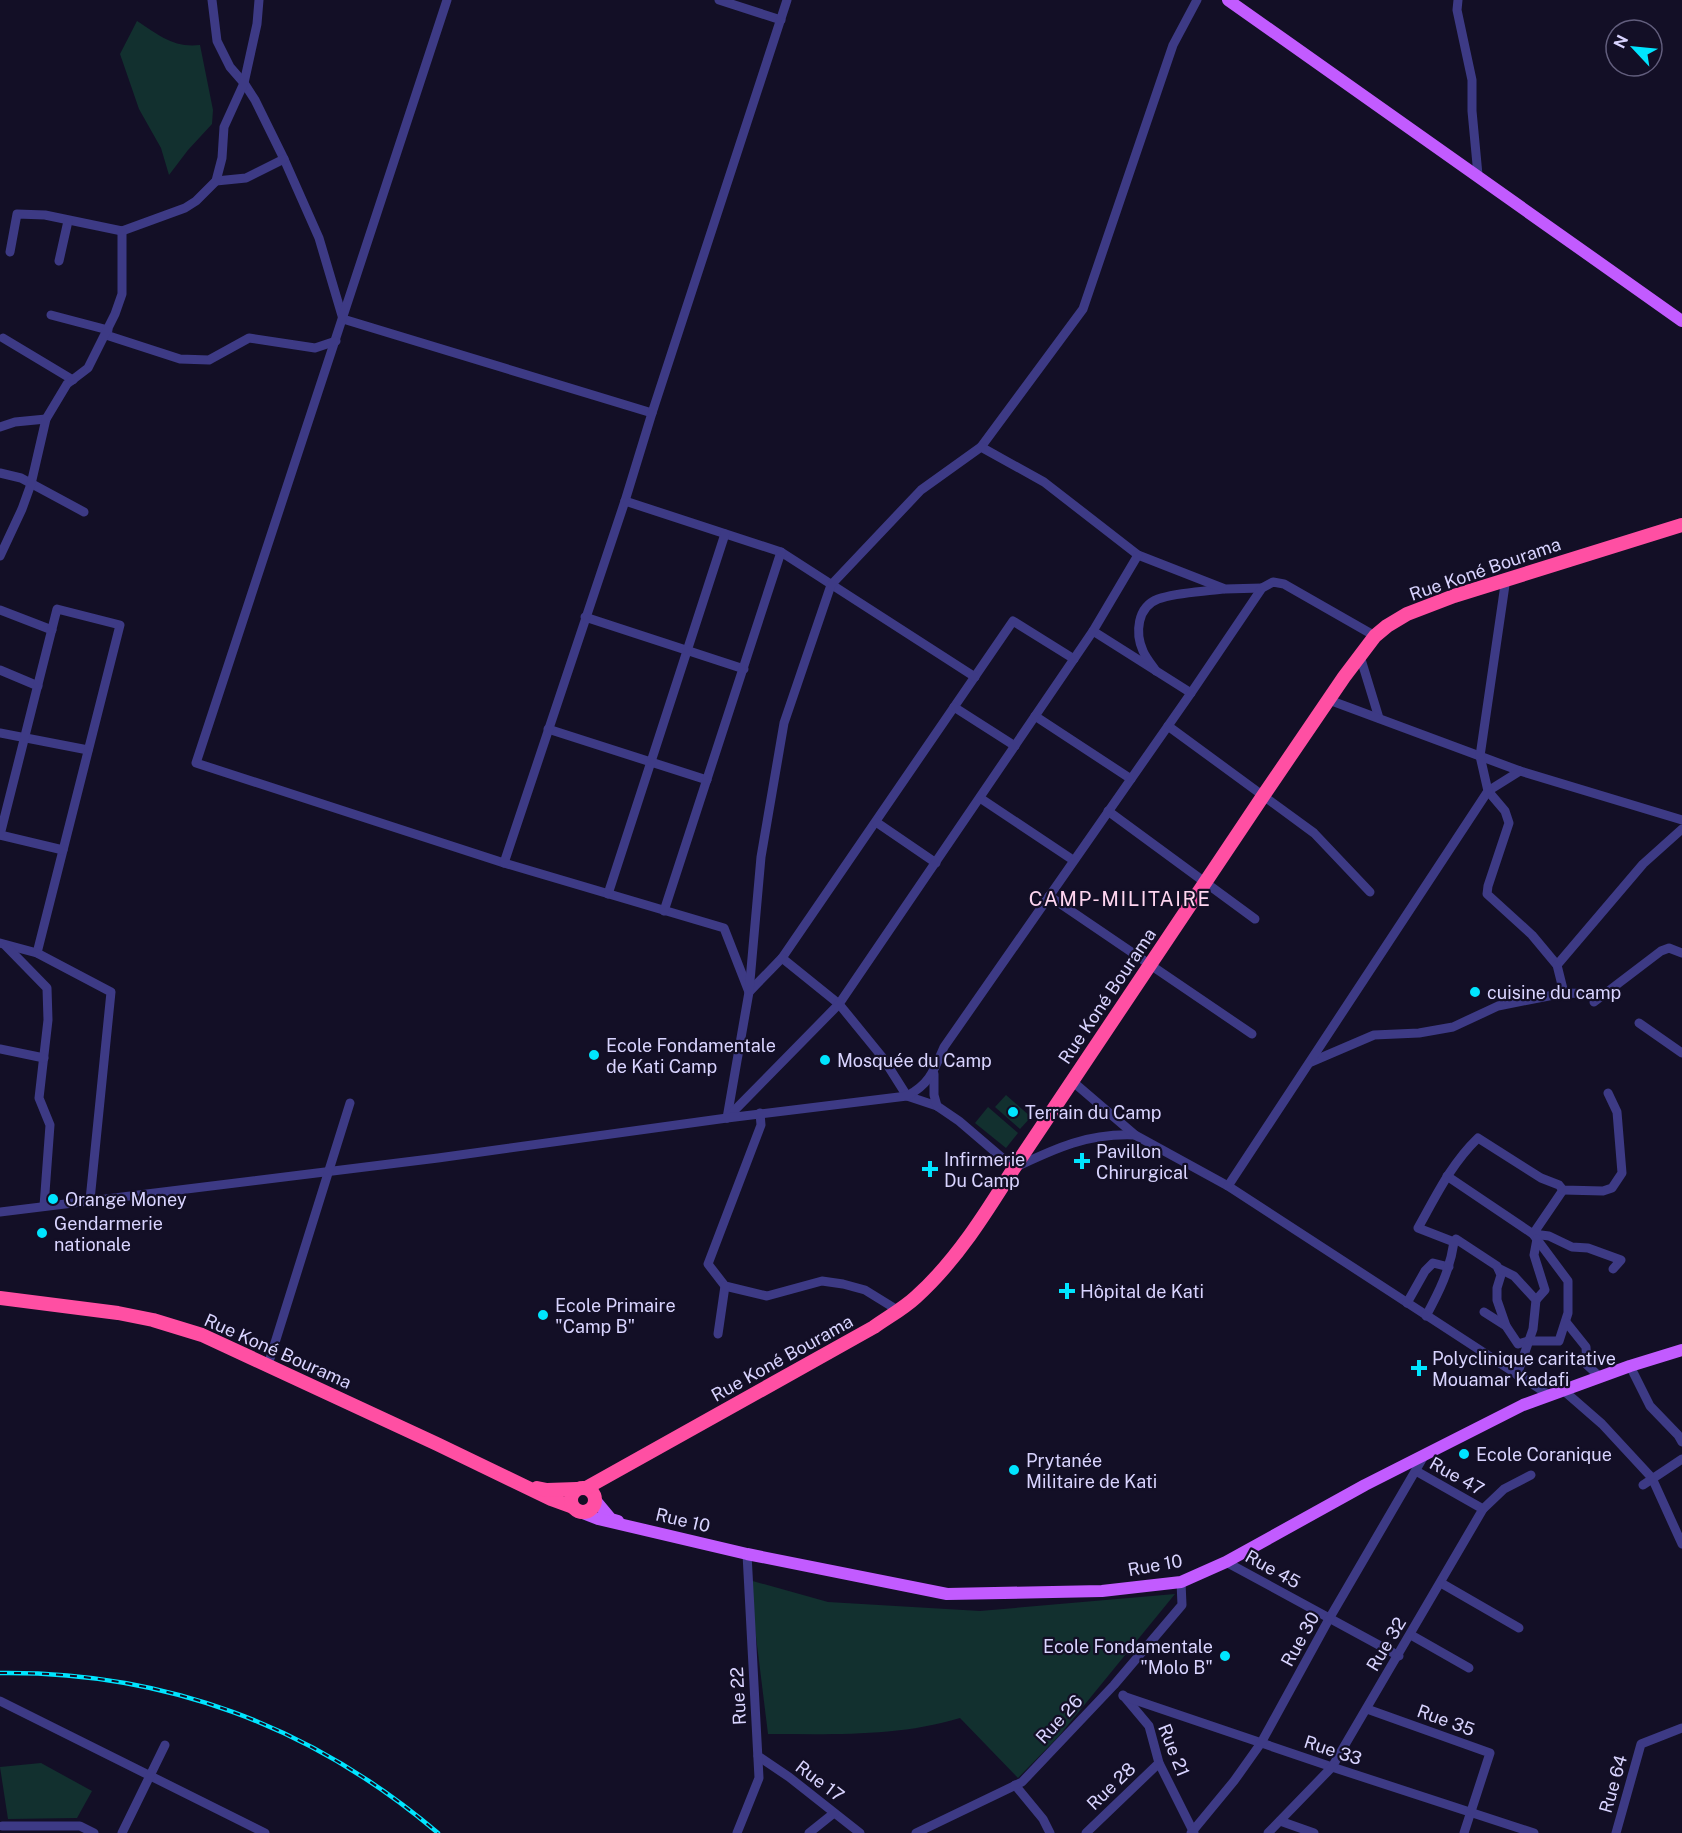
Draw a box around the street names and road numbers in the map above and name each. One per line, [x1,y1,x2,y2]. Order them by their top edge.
street label: Rue Koné Bourama [1407,533,1563,605]
street label: Rue Koné Bourama [1054,924,1160,1068]
street label: Rue Koné Bourama [201,1309,355,1393]
street label: Rue Koné Bourama [708,1310,856,1406]
street label: Rue 47 [1426,1452,1488,1500]
street label: Rue 10 [654,1504,712,1536]
street label: Rue 45 [1242,1545,1304,1593]
street label: Rue 10 [1126,1550,1184,1580]
street label: Rue 30 [1276,1608,1324,1670]
street label: Rue 32 [1362,1613,1410,1675]
street label: Rue 22 [726,1666,750,1726]
street label: Rue 26 [1031,1690,1087,1748]
street label: Rue 35 [1414,1700,1478,1740]
street label: Rue 21 [1154,1721,1194,1779]
street label: Rue 33 [1301,1731,1365,1769]
street label: Rue 64 [1595,1753,1631,1815]
street label: Rue 17 [792,1756,848,1806]
street label: Rue 28 [1082,1758,1140,1814]

